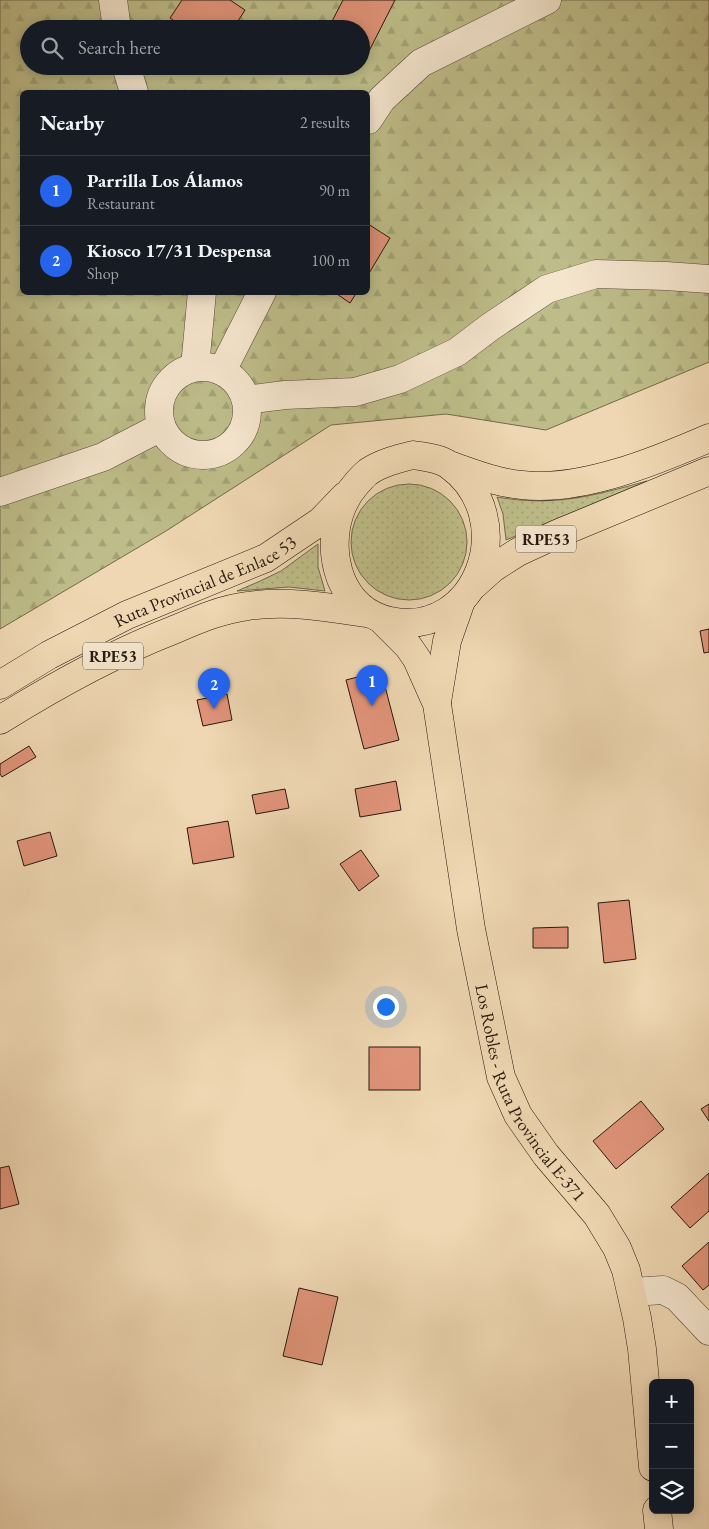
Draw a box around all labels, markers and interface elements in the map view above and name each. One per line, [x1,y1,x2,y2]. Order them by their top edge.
search box [20,20,370,75]
icon: search [38,34,66,62]
text: Search here [78,35,160,60]
text: Nearby [40,109,104,136]
text: 2 results [300,112,350,133]
text: Parrilla Los Álamos [87,168,243,193]
text: 1 [52,180,60,201]
text: 90 m [319,180,350,201]
text: Restaurant [87,193,155,214]
text: Kiosco 17/31 Despensa [87,238,271,263]
text: 2 [52,250,60,271]
text: 100 m [311,250,350,271]
text: Shop [87,263,119,284]
road number: RPE53 [516,526,576,552]
street label: Ruta Provincial de Enlace 53 [109,530,300,632]
road number: RPE53 [83,642,143,669]
pin: 1 [356,665,388,706]
pin: 2 [198,668,230,709]
street label: Los Robles - Ruta Provincial E-371 [471,982,592,1206]
your location [373,994,399,1020]
map controls [649,1379,694,1514]
button: + [649,1379,694,1424]
button: − [649,1424,694,1469]
button: layers [649,1469,694,1514]

